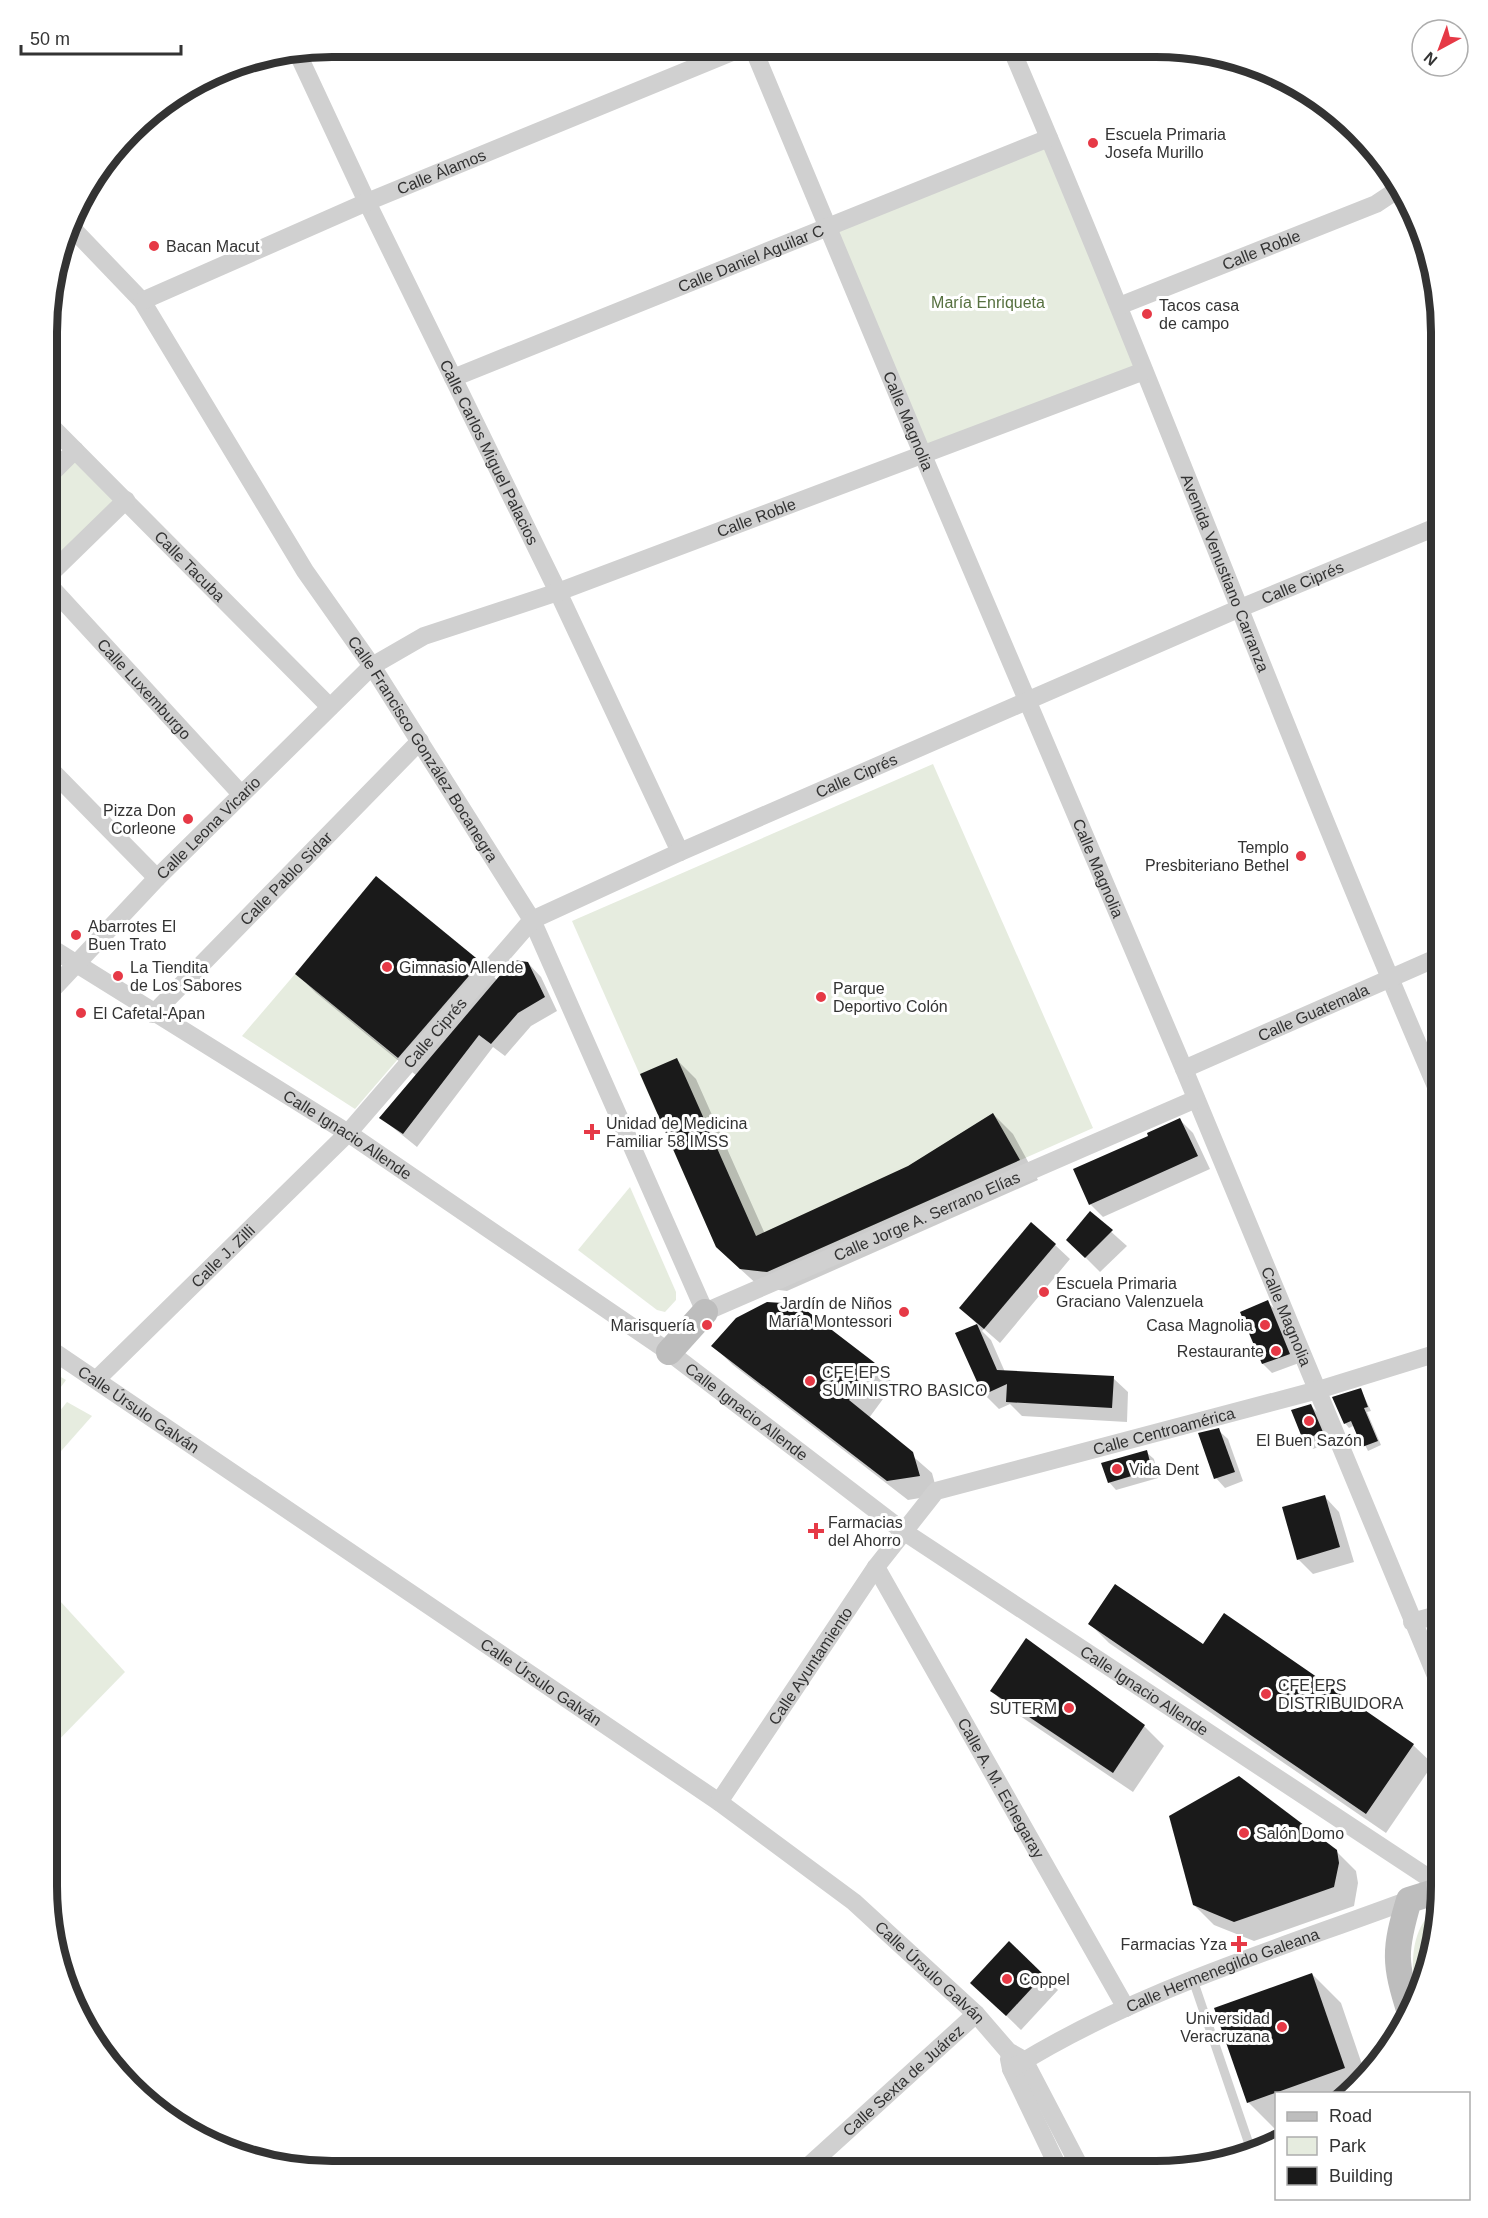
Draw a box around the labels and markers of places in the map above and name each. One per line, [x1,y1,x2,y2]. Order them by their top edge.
place label: Escuela Primaria Josefa Murillo [1105,126,1226,161]
marker: Escuela Primaria Josefa Murillo [1086,136,1100,150]
place label: Bacan Macut [166,238,260,255]
marker: Bacan Macut [147,239,161,253]
place label: Tacos casa de campo [1159,297,1239,332]
marker: Tacos casa de campo [1140,307,1154,321]
place label: Pizza Don Corleone [103,802,176,837]
marker: Pizza Don Corleone [181,812,195,826]
place label: Templo Presbiteriano Bethel [1145,839,1289,874]
marker: Templo Presbiteriano Bethel [1294,849,1308,863]
place label: Abarrotes El Buen Trato [88,918,176,953]
marker: Abarrotes El Buen Trato [69,928,83,942]
place label: La Tiendita de Los Sabores [130,959,242,994]
place label: Gimnasio Allende [399,959,524,976]
marker: Gimnasio Allende [380,960,394,974]
marker: La Tiendita de Los Sabores [111,969,125,983]
place label: Parque Deportivo Colón [833,980,948,1015]
marker: Parque Deportivo Colón [814,990,828,1004]
place label: El Cafetal-Apan [93,1005,205,1022]
marker: El Cafetal-Apan [74,1006,88,1020]
place label: Unidad de Medicina Familiar 58 IMSS [606,1115,748,1150]
marker: Unidad de Medicina Familiar 58 IMSS [583,1123,601,1141]
place label: Escuela Primaria Graciano Valenzuela [1056,1275,1203,1310]
marker: Escuela Primaria Graciano Valenzuela [1037,1285,1051,1299]
place label: Jardín de Niños María Montessori [768,1295,892,1330]
marker: Jardín de Niños María Montessori [897,1305,911,1319]
place label: Marisquería [611,1317,695,1334]
place label: Casa Magnolia [1146,1317,1253,1334]
marker: Marisquería [700,1318,714,1332]
marker: Casa Magnolia [1258,1318,1272,1332]
place label: Restaurante [1177,1343,1264,1360]
marker: Restaurante [1269,1344,1283,1358]
place label: CFE EPS SUMINISTRO BASICO [822,1364,987,1399]
marker: CFE EPS SUMINISTRO BASICO [803,1374,817,1388]
marker: El Buen Sazón [1302,1414,1316,1428]
place label: El Buen Sazón [1256,1432,1362,1449]
place label: Vida Dent [1129,1461,1200,1478]
marker: Vida Dent [1110,1462,1124,1476]
place label: Farmacias del Ahorro [828,1514,903,1549]
marker: Farmacias del Ahorro [809,1524,823,1538]
place label: CFE EPS DISTRIBUIDORA [1278,1677,1404,1712]
marker: CFE EPS DISTRIBUIDORA [1259,1687,1273,1701]
place label: SUTERM [989,1700,1057,1717]
marker: SUTERM [1062,1701,1076,1715]
place label: Salón Domo [1256,1825,1344,1842]
marker: Salón Domo [1237,1826,1251,1840]
place label: Farmacias Yza [1121,1936,1227,1953]
marker: Farmacias Yza [1232,1937,1246,1951]
place label: Coppel [1019,1971,1070,1988]
marker: Coppel [1000,1972,1014,1986]
place label: Universidad Veracruzana [1180,2010,1270,2045]
marker: Universidad Veracruzana [1275,2020,1289,2034]

